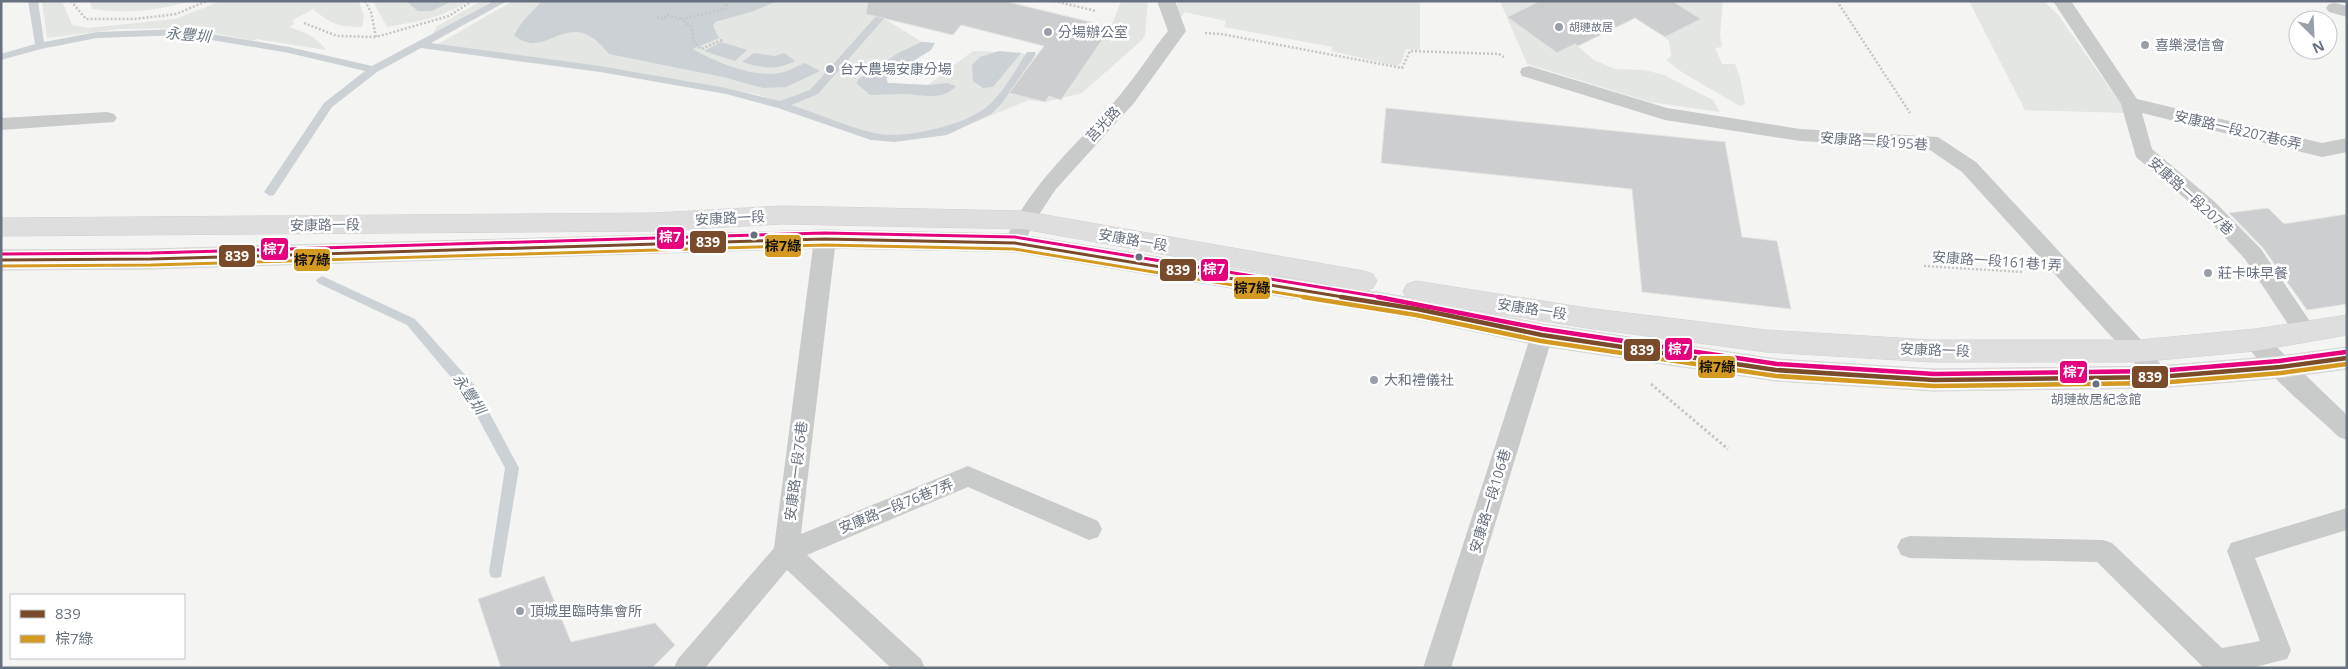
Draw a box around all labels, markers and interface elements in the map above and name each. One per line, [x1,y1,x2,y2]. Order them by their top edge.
north arrow [2288,10,2338,60]
place label: 胡璉故居 [1569,19,1613,34]
marker: 胡璉故居 [1553,21,1565,33]
water label: 永豐圳 [165,22,213,46]
place label: 分場辦公室 [1058,22,1128,41]
marker: 分場辦公室 [1042,26,1054,38]
place label: 喜樂浸信會 [2155,35,2225,54]
text: N [2309,36,2328,58]
marker: 喜樂浸信會 [2139,39,2151,51]
place label: 台大農場安康分場 [840,59,952,78]
marker: 台大農場安康分場 [824,63,836,75]
street label: 莒光路 [1081,102,1124,145]
street label: 安康路一段207巷6弄 [2173,106,2304,153]
street label: 安康路一段195巷 [1819,127,1929,154]
street label: 安康路一段207巷 [2145,152,2238,239]
street label: 安康路一段 [695,206,765,229]
street label: 安康路一段 [290,214,360,235]
street label: 安康路一段 [1097,224,1169,255]
line badge: 棕7 [656,226,685,250]
text: 棕7 [659,227,681,246]
line badge: 839 [689,230,727,254]
unlabelled marker [749,230,759,240]
text: 839 [696,232,720,251]
line badge: 棕7綠 [764,234,802,258]
text: 棕7綠 [765,236,801,255]
line badge: 棕7 [260,237,289,261]
text: 棕7 [263,239,285,258]
line badge: 839 [218,244,256,268]
text: 839 [225,246,249,265]
street label: 安康路一段161巷1弄 [1932,246,2063,275]
line badge: 棕7綠 [293,248,331,272]
text: 棕7綠 [294,250,330,269]
unlabelled marker [1134,252,1144,262]
line badge: 839 [1159,258,1197,282]
line badge: 棕7 [1200,258,1229,282]
text: 棕7 [1203,259,1225,278]
text: 839 [1166,260,1190,279]
place label: 莊卡味早餐 [2218,263,2288,282]
marker: 莊卡味早餐 [2202,267,2214,279]
line badge: 棕7綠 [1233,276,1271,300]
text: 棕7綠 [1234,278,1270,297]
street label: 安康路一段 [1496,294,1568,323]
line badge: 棕7 [1664,337,1693,361]
line badge: 839 [1623,338,1661,362]
text: 棕7 [1668,339,1690,358]
street label: 安康路一段 [1900,339,1970,360]
text: 839 [1630,340,1654,359]
line badge: 棕7綠 [1697,355,1736,379]
text: 棕7綠 [1699,357,1735,376]
line badge: 棕7 [2059,360,2088,384]
text: 棕7 [2063,362,2085,381]
line badge: 839 [2131,365,2169,389]
text: 839 [2138,367,2162,386]
water label: 永豐圳 [449,369,492,419]
place label: 大和禮儀社 [1384,370,1454,389]
marker: 大和禮儀社 [1368,374,1380,386]
marker: 胡璉故居紀念館 [2091,379,2101,389]
place label: 胡璉故居紀念館 [2050,390,2142,408]
street label: 安康路一段76巷 [780,420,811,522]
street label: 安康路一段106巷 [1465,446,1514,555]
street label: 安康路一段76巷7弄 [836,474,956,537]
legend [10,594,185,659]
place label: 頂城里臨時集會所 [530,601,642,620]
text: 839 [55,603,81,623]
marker: 頂城里臨時集會所 [514,605,526,617]
text: 棕7綠 [55,628,94,648]

